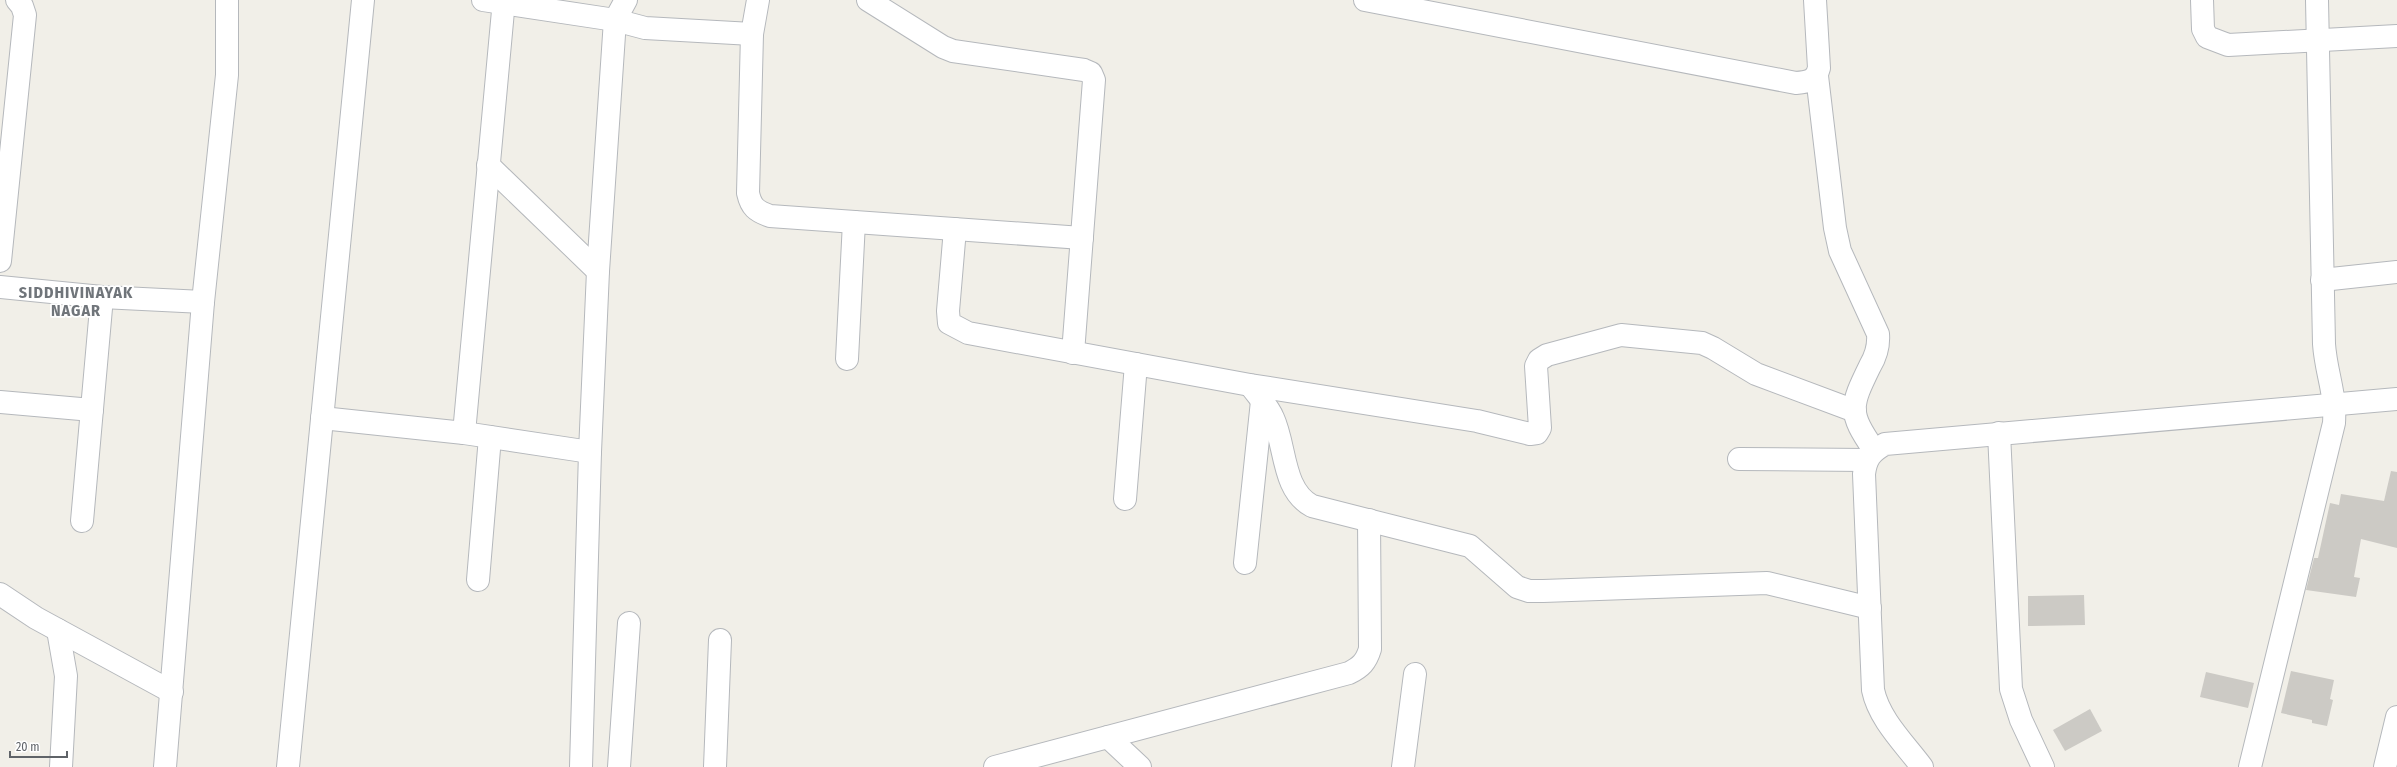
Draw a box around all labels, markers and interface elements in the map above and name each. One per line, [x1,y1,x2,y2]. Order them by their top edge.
district label: SIDDHIVINAYAK NAGAR [19,283,133,320]
scale bar [10,733,67,759]
text: 20 m [16,740,40,754]

